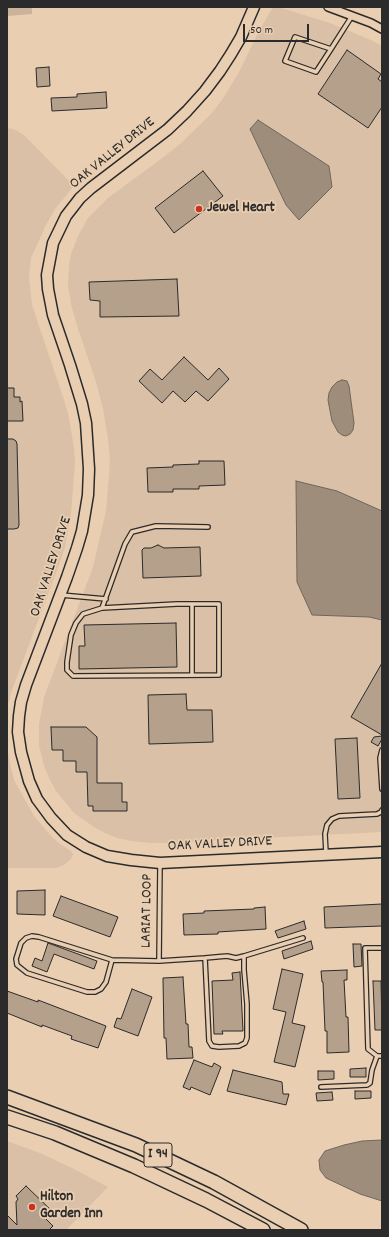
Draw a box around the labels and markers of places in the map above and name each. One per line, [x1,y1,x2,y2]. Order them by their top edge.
place label: Jewel Heart [207,200,275,218]
marker: Jewel Heart [194,204,204,214]
place label: Hilton Garden Inn [40,1189,103,1224]
marker: Hilton Garden Inn [27,1202,37,1212]

